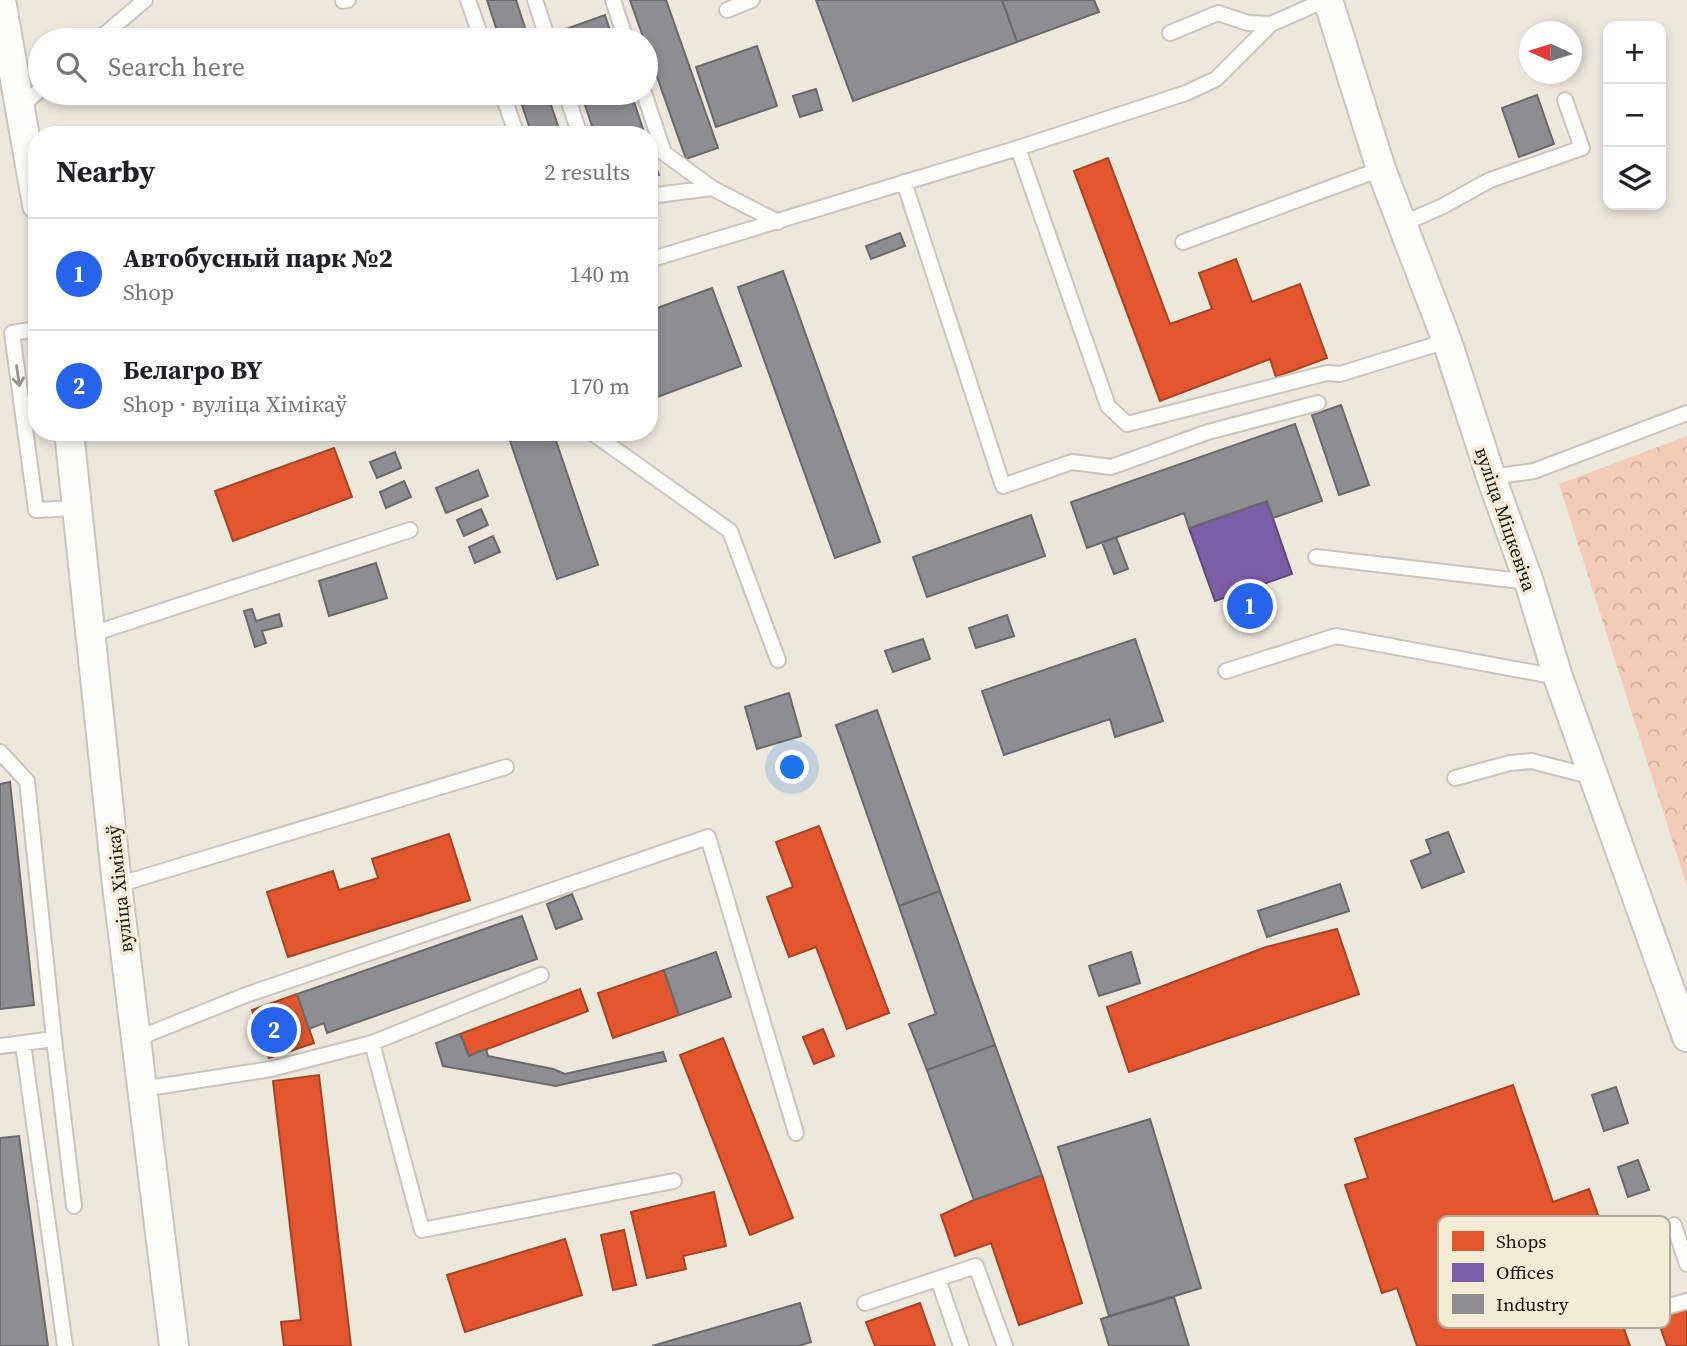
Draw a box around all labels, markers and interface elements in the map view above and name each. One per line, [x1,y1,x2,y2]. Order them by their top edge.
north arrow [1519,21,1582,84]
map controls [1603,21,1666,210]
button: + [1603,21,1666,84]
search box [28,28,658,105]
icon: search [52,48,90,86]
text: Search here [108,49,245,85]
button: − [1603,84,1666,147]
button: layers [1603,147,1666,210]
text: Nearby [56,151,155,192]
text: 2 results [544,156,630,188]
text: Автобусный парк №2 [123,240,393,276]
text: 1 [73,258,85,290]
text: 140 m [569,258,630,290]
text: Shop [123,276,174,308]
text: Белагро BY [123,352,262,388]
one-way arrow [12,364,25,387]
text: 2 [73,370,85,402]
text: 170 m [569,370,630,402]
text: Shop · вуліца Хімікаў [123,388,347,420]
street label: вуліца Міцкевіча [1469,443,1543,595]
pin: 1 [1227,580,1273,632]
your location [775,750,809,784]
street label: вуліца Хімікаў [99,824,139,954]
pin: 2 [251,1004,297,1056]
legend [1438,1216,1670,1328]
text: Shops [1496,1228,1547,1254]
text: Offices [1496,1259,1554,1285]
text: Industry [1496,1291,1569,1317]

